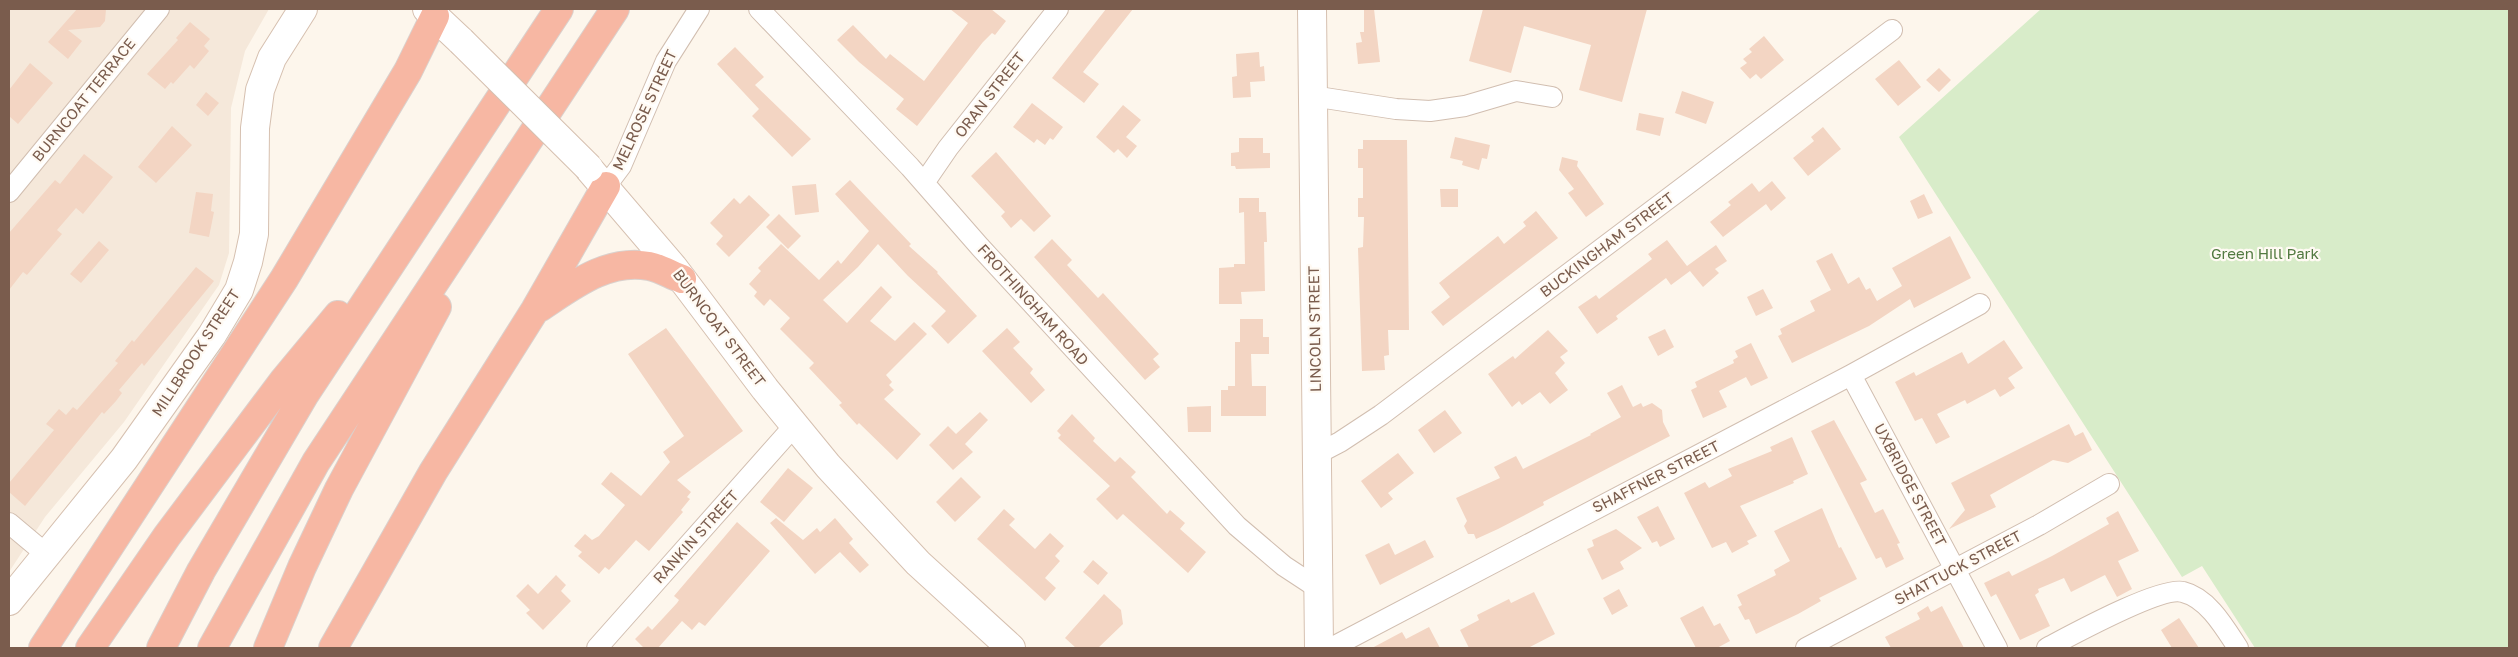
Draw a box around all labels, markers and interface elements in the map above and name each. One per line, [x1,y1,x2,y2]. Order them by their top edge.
street label: BURNCOAT TERRACE [28,34,139,165]
street label: MELROSE STREET [608,46,680,173]
street label: ORAN STREET [950,48,1028,141]
street label: BUCKINGHAM STREET [1536,188,1677,300]
street label: FROTHINGHAM ROAD [975,240,1093,369]
park label: Green Hill Park [2211,244,2319,262]
street label: BURNCOAT STREET [670,265,770,390]
street label: LINCOLN STREET [1304,266,1324,392]
street label: MILLBROOK STREET [147,286,243,419]
street label: UXBRIDGE STREET [1871,420,1951,549]
street label: SHAFFNER STREET [1589,436,1722,516]
street label: RANKIN STREET [649,486,742,586]
street label: SHATTUCK STREET [1891,526,2024,608]

